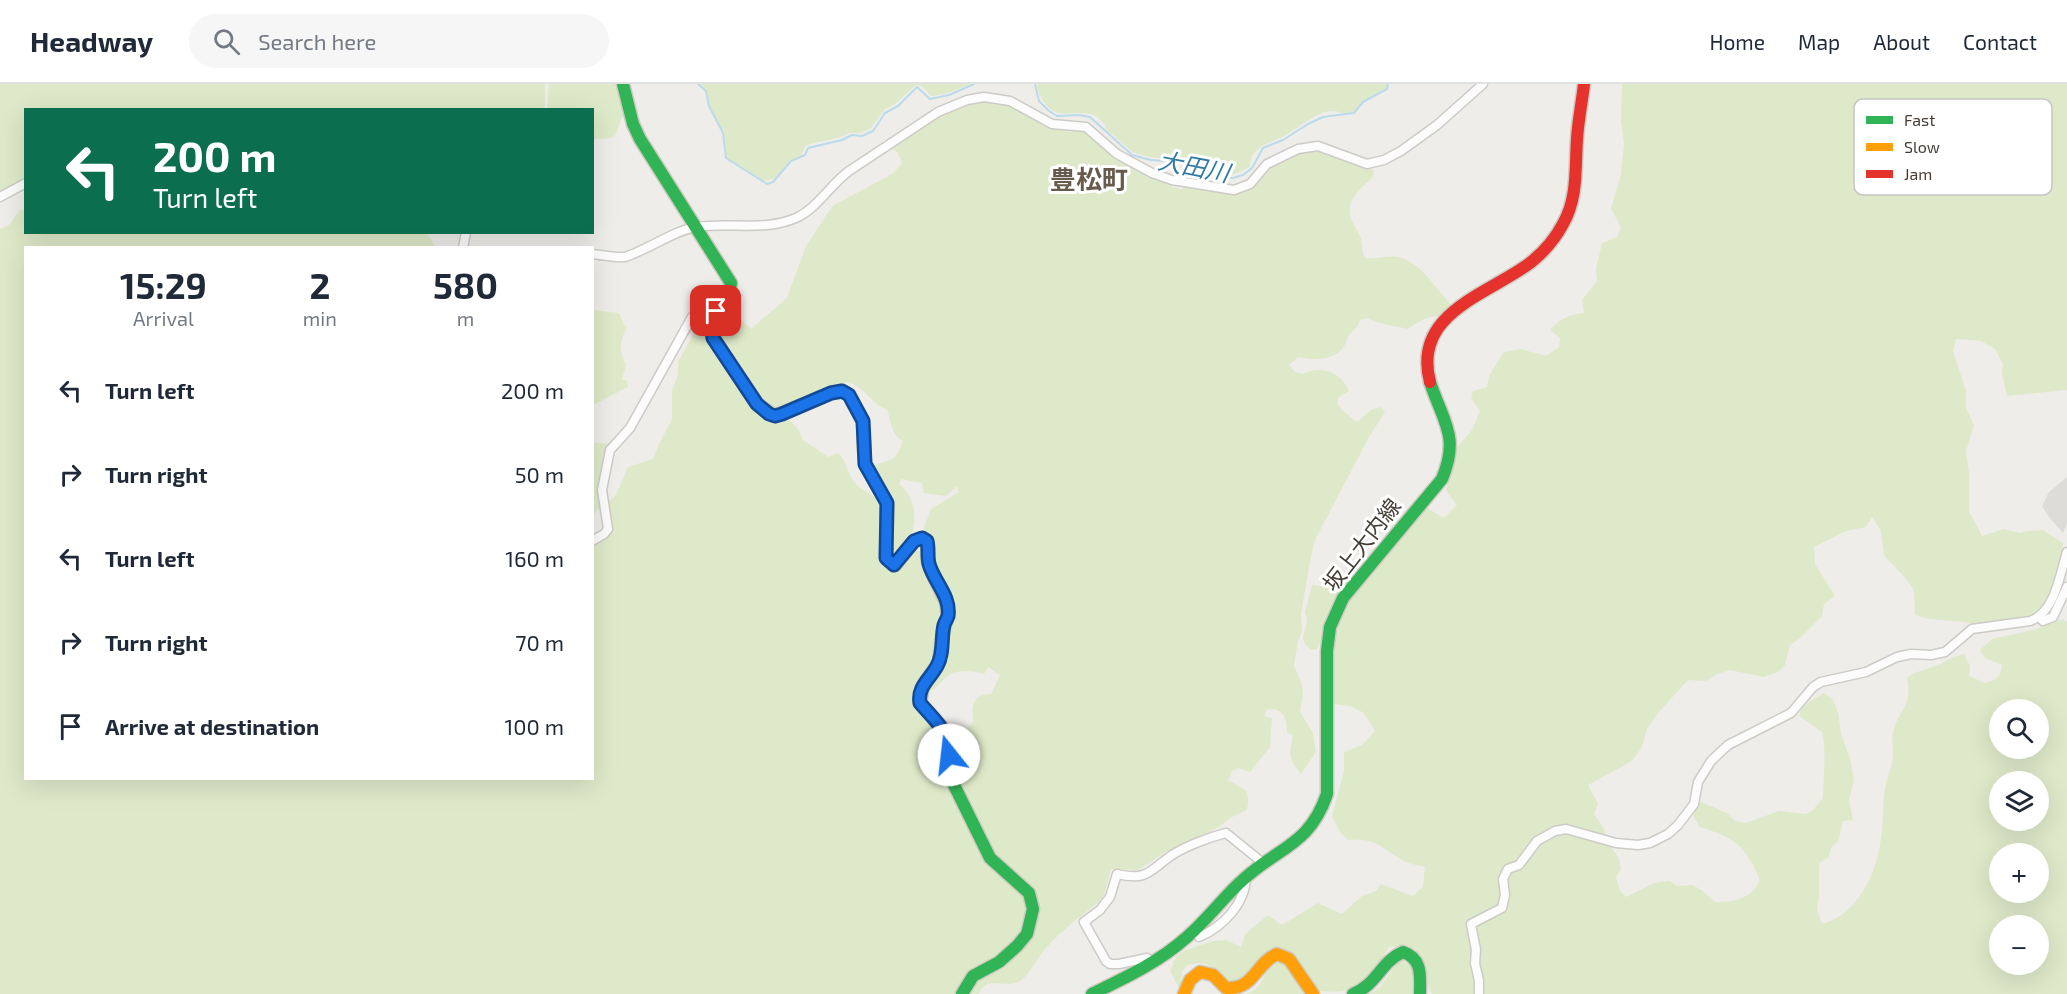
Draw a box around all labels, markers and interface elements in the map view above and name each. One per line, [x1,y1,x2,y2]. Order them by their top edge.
search box [189,14,609,68]
text: Headway [30,24,153,58]
icon: search [210,25,243,58]
text: Search here [258,28,376,54]
text: Home [1709,29,1765,54]
text: Map [1798,29,1840,54]
text: About [1873,29,1930,54]
text: Contact [1963,29,2037,54]
legend [1854,99,2052,195]
text: Fast [1904,110,1935,129]
text: 200 m [153,130,276,180]
icon: left [54,132,132,210]
text: Slow [1904,137,1940,156]
water label: 大田川 [1156,145,1235,188]
district label: 豊松町 [1050,163,1128,194]
text: Jam [1904,164,1932,183]
text: Turn left [153,181,257,213]
text: 15:29 [120,263,207,306]
text: 2 [309,263,330,306]
text: 580 [433,263,498,306]
pin [690,285,741,336]
icon: arrive [699,294,732,327]
text: Arrival [133,306,194,330]
text: min [303,306,337,330]
text: m [457,306,474,330]
icon: left [54,374,87,407]
text: Turn left [105,377,194,403]
text: 200 m [501,377,564,403]
icon: right [54,458,87,491]
text: Turn right [105,461,207,487]
text: 50 m [515,461,564,487]
street label: 坂上大内線 [1317,493,1405,595]
icon: left [54,542,87,575]
text: Turn left [105,545,194,571]
text: 160 m [505,545,564,571]
icon: right [54,626,87,659]
text: Turn right [105,629,207,655]
text: 70 m [515,629,564,655]
map controls [1989,699,2049,975]
button: search [1989,699,2049,759]
icon: arrive [54,710,87,743]
text: Arrive at destination [105,713,319,739]
text: 100 m [505,713,564,739]
position arrow [917,723,981,787]
button: layers [1989,771,2049,831]
button: + [1989,843,2049,903]
button: − [1989,915,2049,975]

